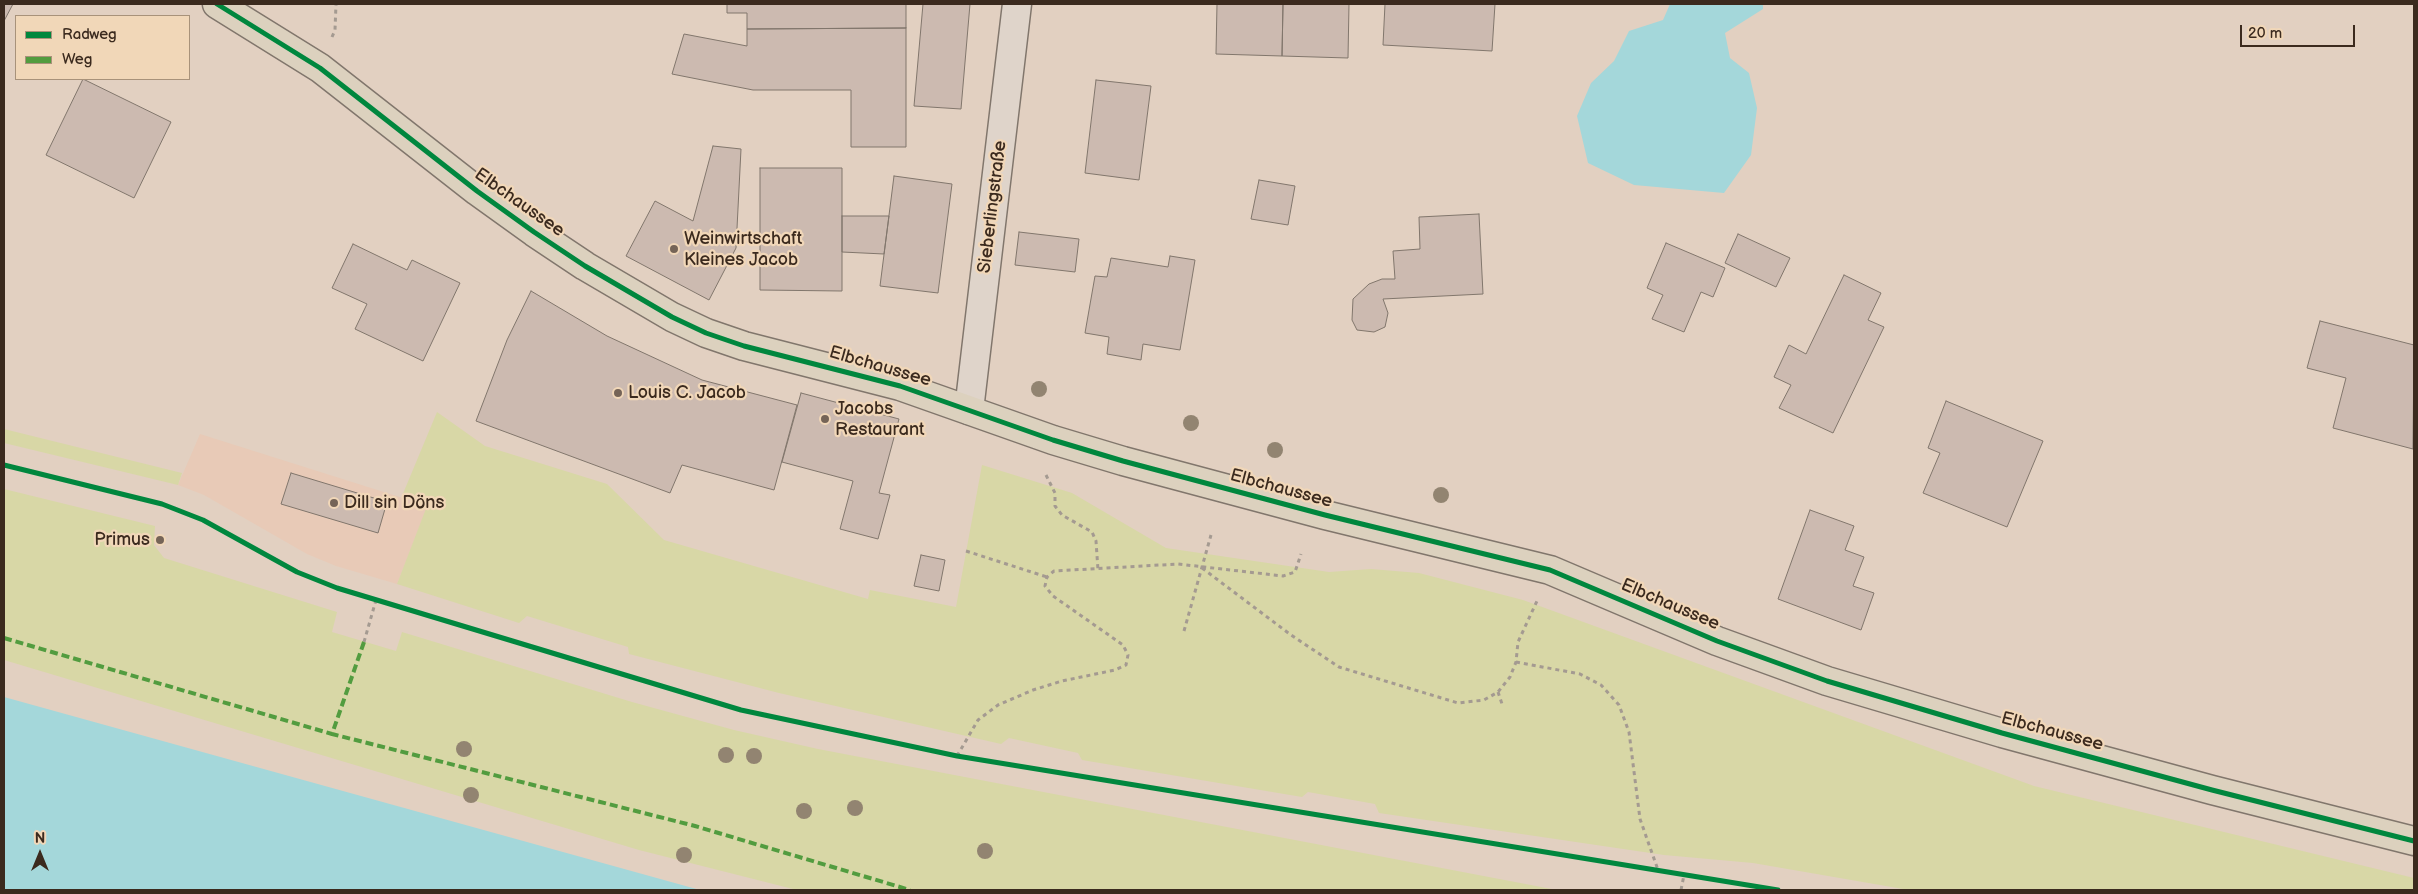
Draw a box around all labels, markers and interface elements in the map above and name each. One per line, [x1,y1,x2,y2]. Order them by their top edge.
legend [15,15,190,80]
scale bar [2243,15,2358,47]
text: 20 m [2248,24,2282,43]
text: Radweg [62,25,117,44]
text: Weg [62,50,92,69]
street label: Sieberlingstraße [974,140,1012,274]
street label: Elbchaussee [470,164,568,242]
place label: Weinwirtschaft Kleines Jacob [684,228,802,270]
marker: Weinwirtschaft Kleines Jacob [668,243,680,255]
street label: Elbchaussee [827,342,933,392]
place label: Louis C. Jacob [628,382,746,404]
marker: Louis C. Jacob [612,387,624,399]
place label: Jacobs Restaurant [835,398,925,440]
marker: Jacobs Restaurant [819,413,831,425]
street label: Elbchaussee [1228,465,1334,513]
place label: Dill sin Döns [344,492,444,514]
marker: Dill sin Döns [328,497,340,509]
place label: Primus [94,529,150,551]
marker: Primus [154,534,166,546]
street label: Elbchaussee [1617,575,1723,635]
street label: Elbchaussee [1999,708,2105,756]
north arrow [15,829,65,879]
text: N [35,830,45,847]

